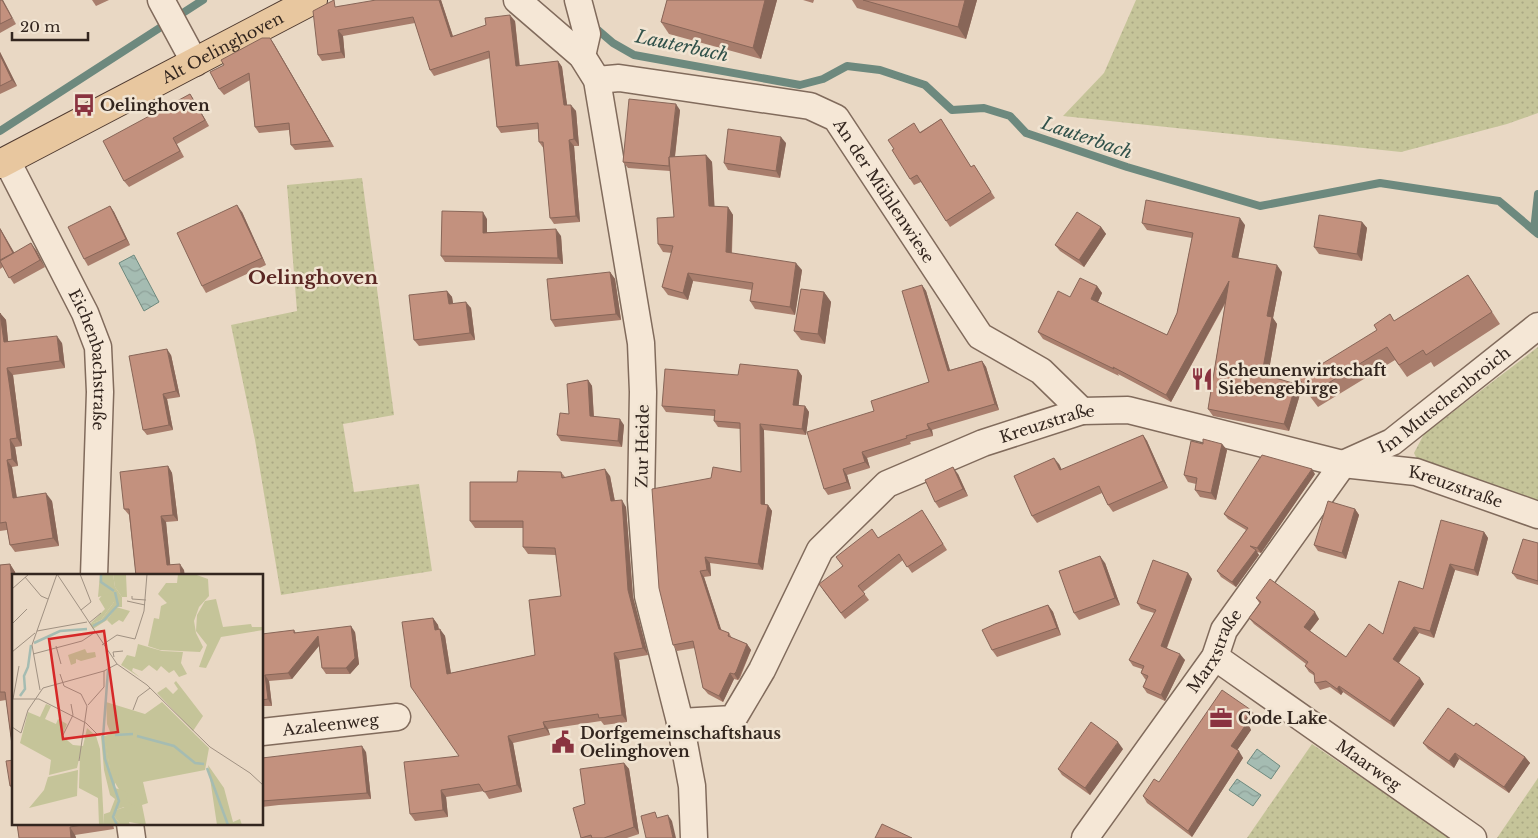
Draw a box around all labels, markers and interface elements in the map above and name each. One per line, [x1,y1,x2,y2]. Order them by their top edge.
street label: Alt Oelinghoven [157,7,287,88]
scale bar [12,10,89,42]
text: 20 m [20,17,60,36]
water label: Lauterbach [632,25,731,67]
bus stop icon: Oelinghoven [71,92,97,118]
place label: Oelinghoven [100,95,210,115]
water label: Lauterbach [1038,112,1135,164]
street label: An der Mühlenwiese [829,114,939,267]
district label: Oelinghoven [248,266,378,289]
street label: Eichenbachstraße [64,286,110,431]
street label: Im Mutschenbroich [1374,342,1514,457]
place label: Scheunenwirtschaft Siebengebirge [1218,360,1387,398]
restaurant icon: Scheunenwirtschaft Siebengebirge [1189,366,1215,392]
street label: Kreuzstraße [997,400,1095,447]
street label: Zur Heide [631,404,653,488]
street label: Kreuzstraße [1408,461,1506,512]
inset map [12,574,264,826]
street label: Marxstraße [1183,605,1246,697]
office icon: Code Lake [1208,705,1234,731]
place label: Code Lake [1238,708,1327,728]
street label: Azaleenweg [280,709,380,740]
place label: Dorfgemeinschaftshaus Oelinghoven [580,723,781,761]
public building icon: Dorfgemeinschaftshaus Oelinghoven [550,729,576,755]
street label: Maarweg [1332,735,1406,795]

